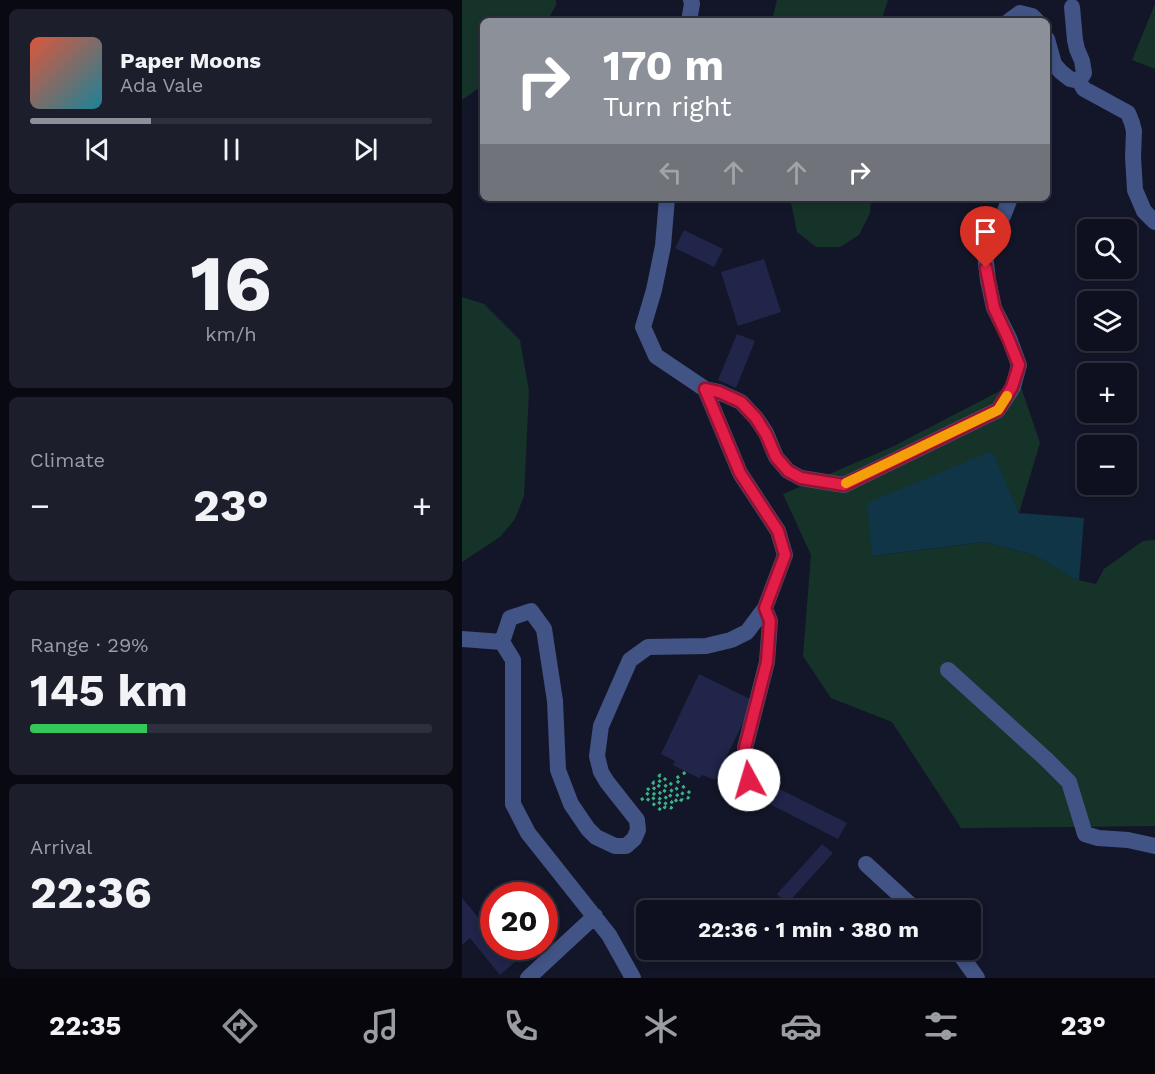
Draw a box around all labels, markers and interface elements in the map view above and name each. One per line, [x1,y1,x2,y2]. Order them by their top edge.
text: 170 m [603,41,724,90]
icon: right [504,42,582,120]
text: Paper Moons [120,48,261,73]
text: Ada Vale [120,73,203,97]
text: Turn right [603,91,732,123]
icon: previous [81,133,114,166]
icon: pause [215,133,248,166]
icon: next [349,133,382,166]
icon: left [654,156,687,189]
icon: ahead [717,156,750,189]
icon: ahead [780,156,813,189]
icon: right [843,156,876,189]
pin [960,206,1011,268]
icon: arrive [969,215,1002,248]
map controls [1077,219,1137,495]
button: search [1077,219,1137,279]
text: 16 [190,237,272,329]
button: layers [1077,291,1137,351]
text: km/h [205,322,257,346]
button: + [1077,363,1137,423]
button: − [1077,435,1137,495]
text: Climate [30,448,105,472]
text: 23° [193,479,269,532]
text: − [30,486,50,525]
text: + [412,486,432,525]
text: Range · 29% [30,633,148,657]
text: 145 km [30,664,188,717]
position arrow [717,748,781,812]
text: Arrival [30,835,92,859]
text: 22:36 [30,866,152,919]
speed limit sign: 20 [480,882,558,960]
text: 22:36 · 1 min · 380 m [698,917,919,942]
icon: directions [219,1005,261,1047]
icon: music [360,1005,402,1047]
icon: phone [500,1005,542,1047]
icon: climate [640,1005,682,1047]
icon: car [780,1005,822,1047]
icon: filters [920,1005,962,1047]
text: 22:35 [49,1010,121,1042]
text: 23° [1060,1010,1106,1042]

